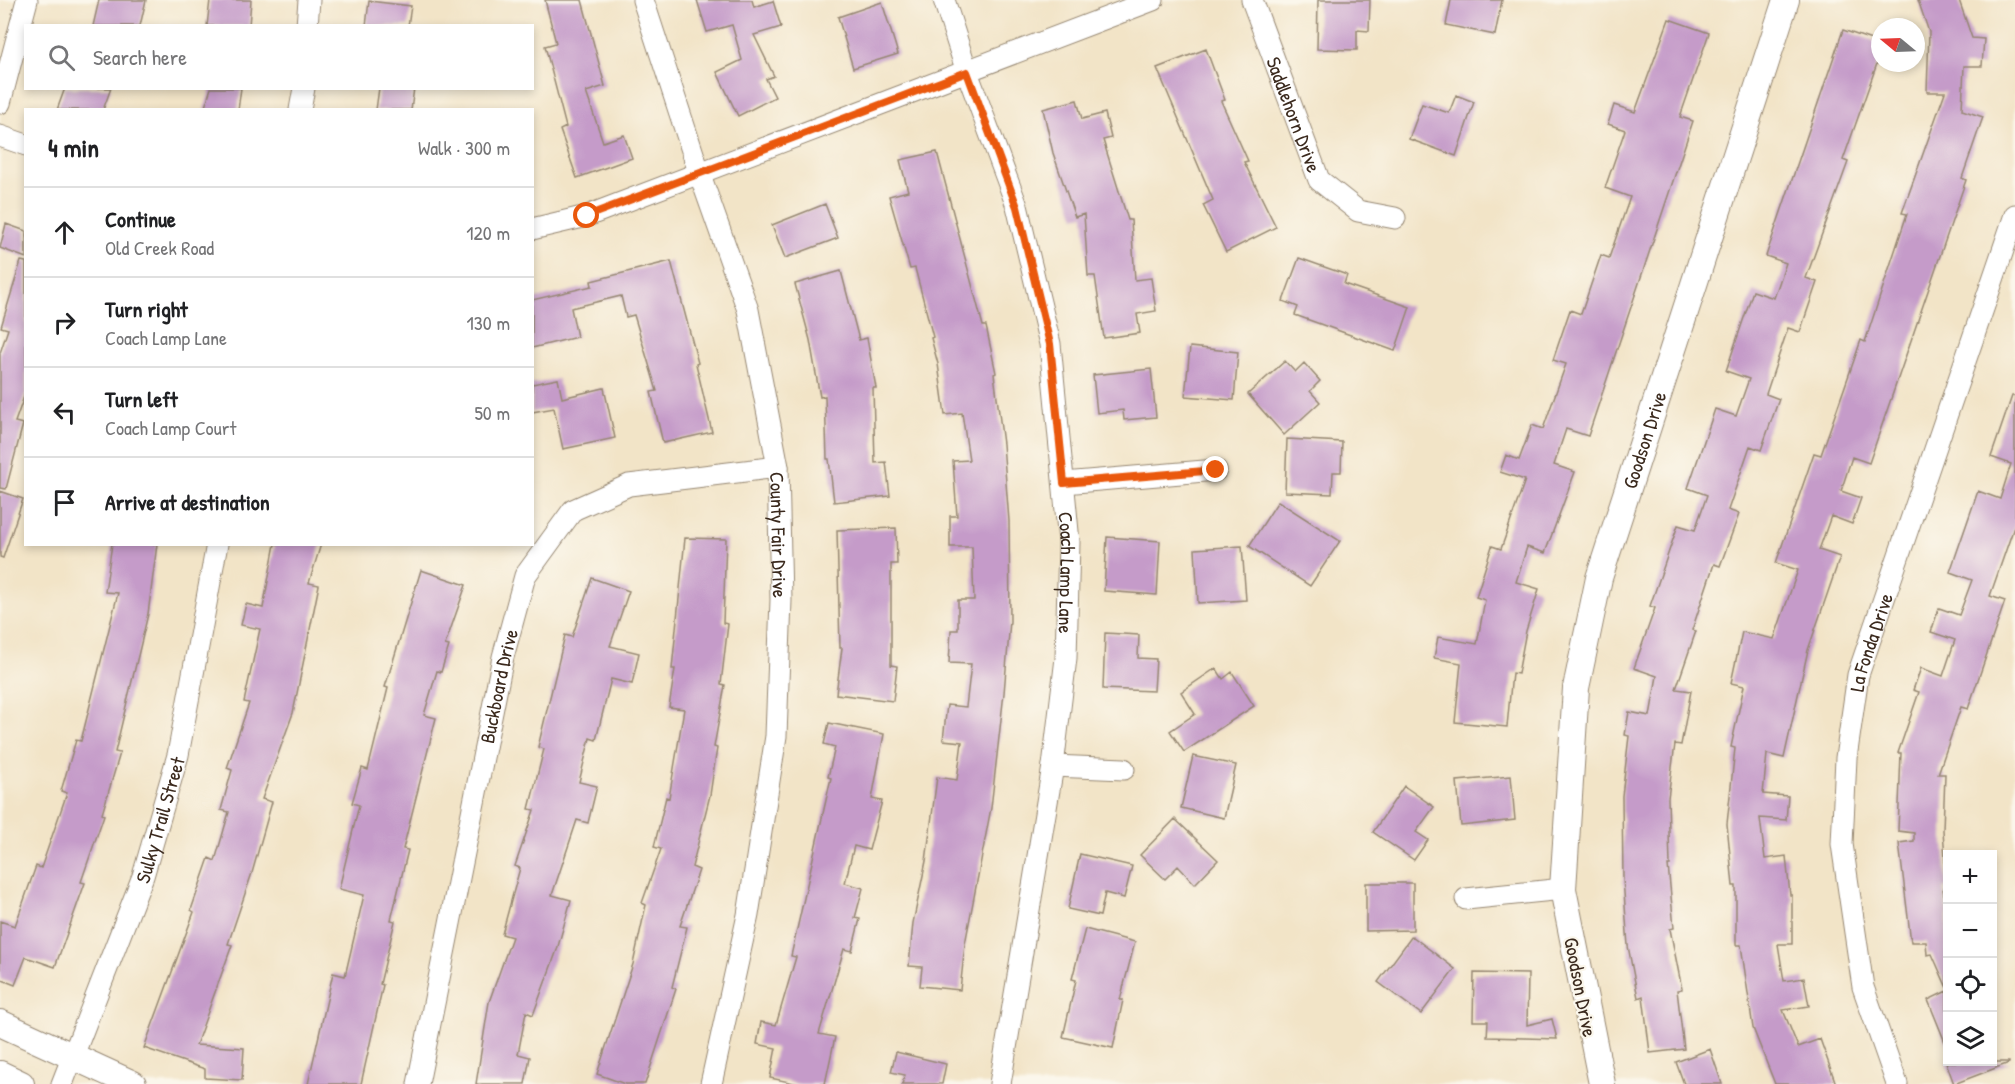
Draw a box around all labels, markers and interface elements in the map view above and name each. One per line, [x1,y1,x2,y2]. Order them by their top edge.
north arrow [1871,18,1925,72]
search box [24,24,534,90]
icon: search [45,41,78,74]
text: Search here [93,42,187,72]
street label: Saddlehorn Drive [1261,53,1328,176]
text: 4 min [48,130,99,165]
text: Walk · 300 m [418,134,510,161]
route start [573,202,599,228]
text: Continue [105,204,176,234]
icon: ahead [48,216,81,249]
text: 120 m [466,219,510,246]
text: Old Creek Road [105,234,214,261]
text: Turn right [105,294,188,324]
icon: right [48,306,81,339]
text: 130 m [467,309,510,336]
text: Coach Lamp Lane [105,324,227,351]
text: Turn left [105,384,178,414]
street label: Goodson Drive [1615,388,1672,492]
icon: left [48,396,81,429]
text: 50 m [474,399,510,426]
text: Coach Lamp Court [105,414,236,441]
route end [1202,456,1228,482]
street label: County Fair Drive [765,472,794,598]
icon: arrive [48,486,81,519]
text: Arrive at destination [105,487,270,517]
street label: Coach Lamp Lane [1053,510,1083,634]
street label: La Fonda Drive [1842,589,1899,693]
street label: Buckboard Drive [473,626,524,745]
street label: Sulky Trail Street [128,752,191,887]
map controls [1943,850,1997,1066]
button: + [1943,850,1997,904]
button: − [1943,904,1997,958]
street label: Goodson Drive [1558,935,1604,1039]
button: locate [1943,958,1997,1012]
button: layers [1943,1012,1997,1066]

